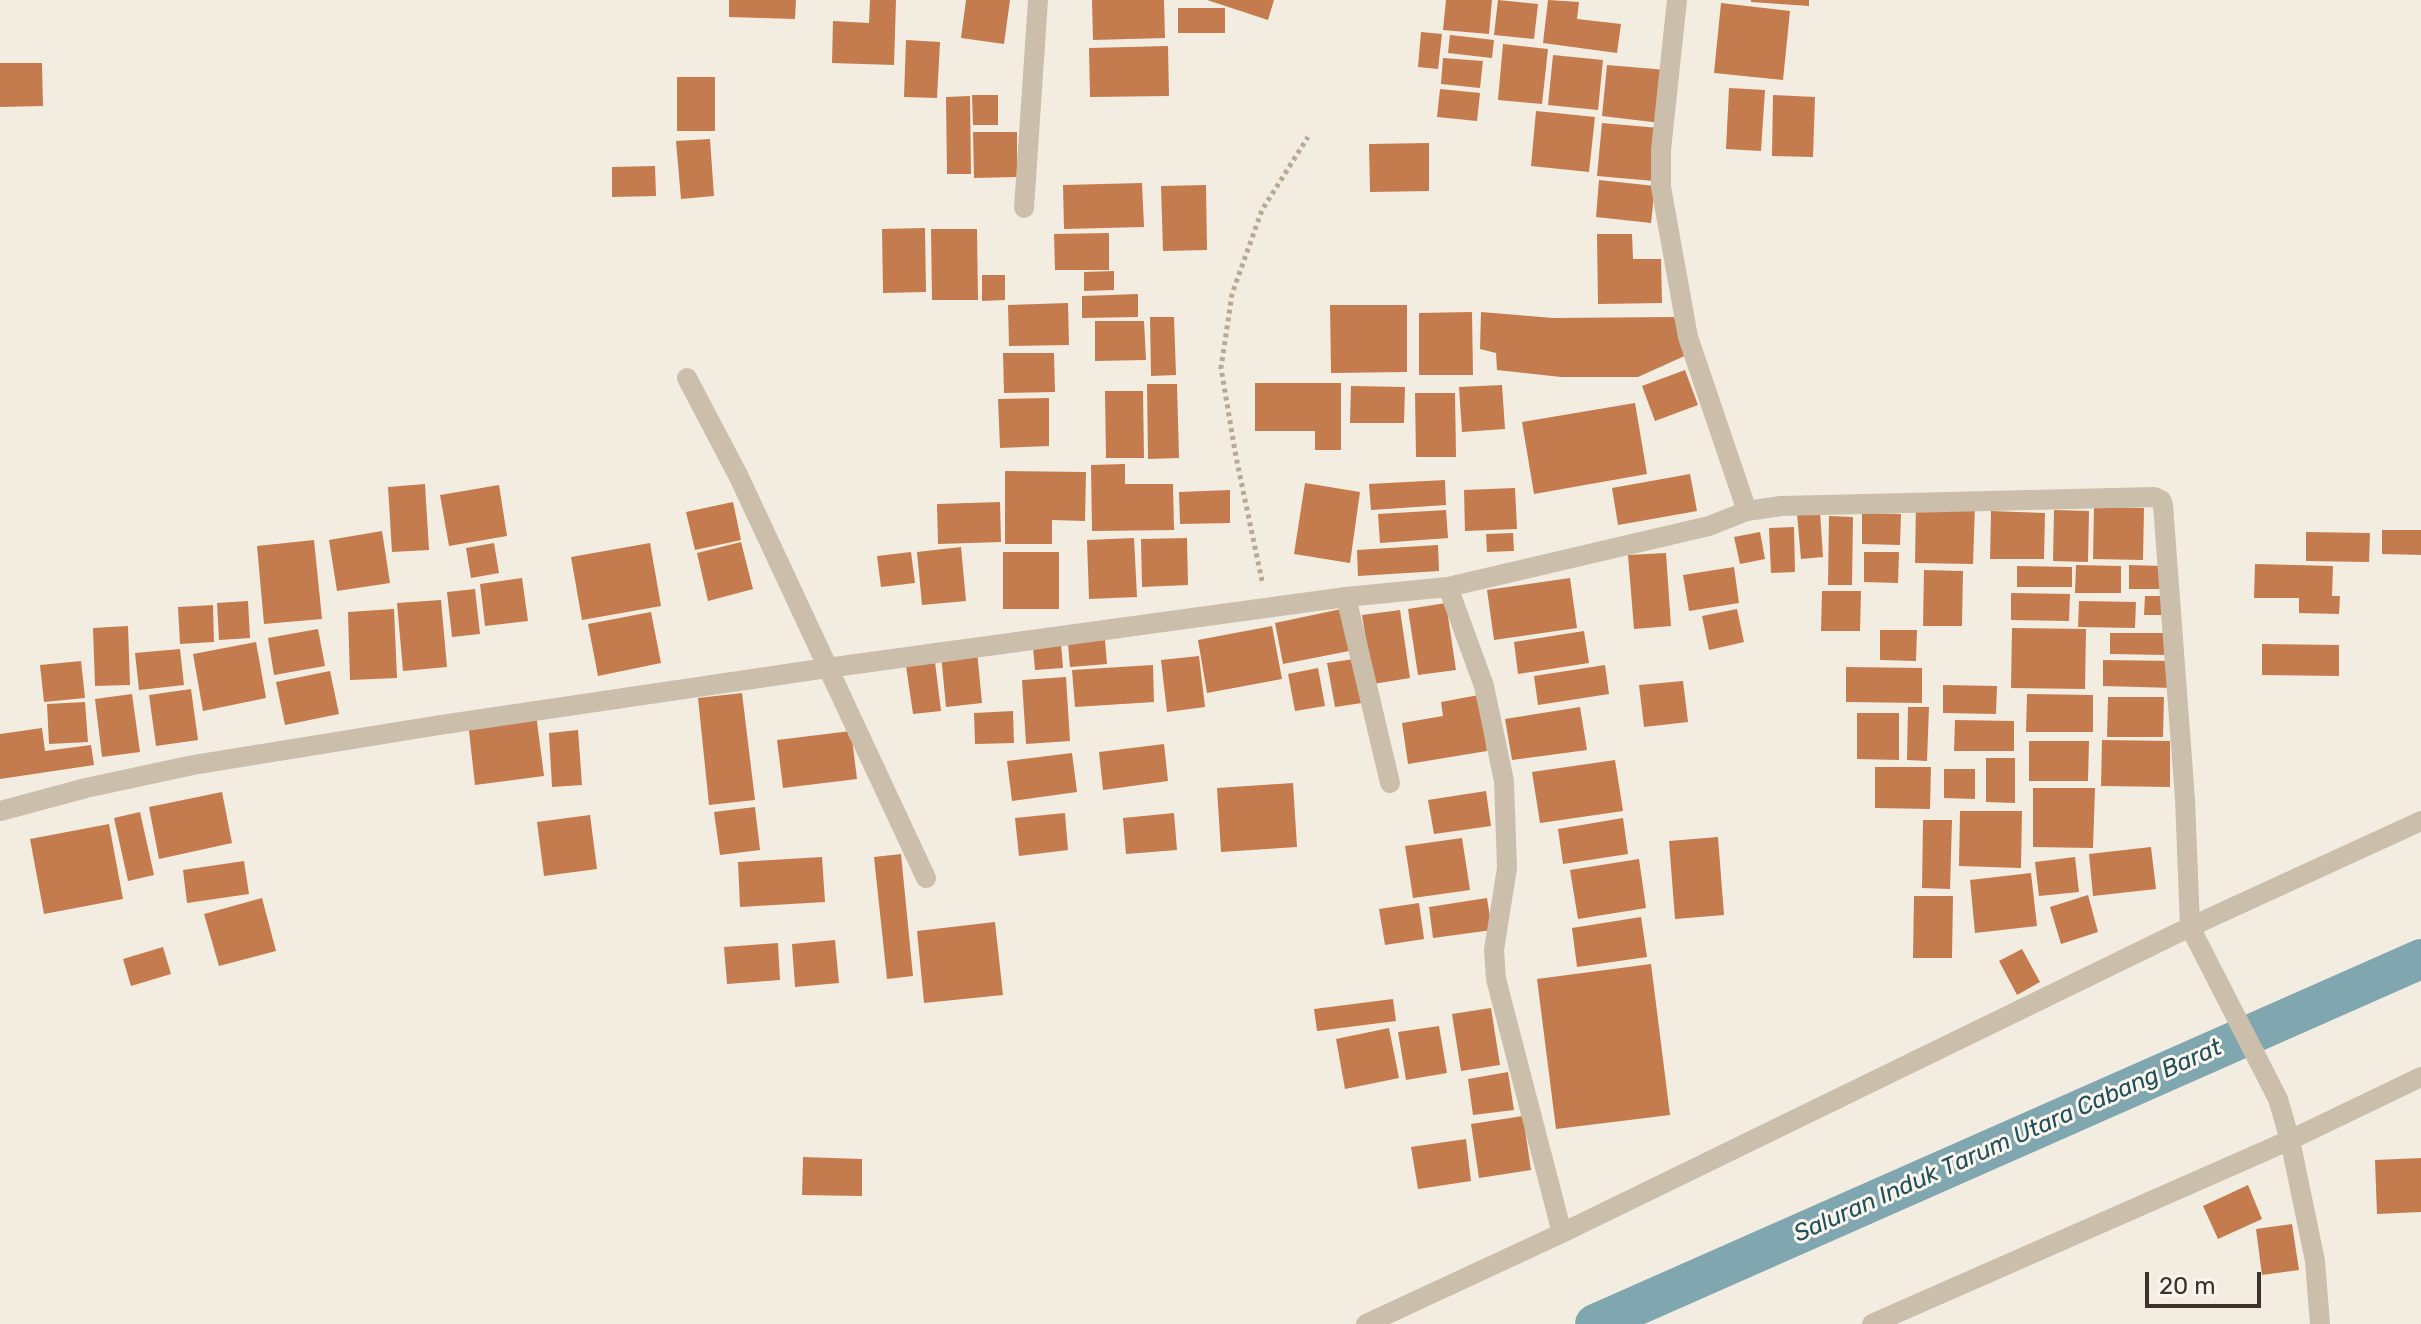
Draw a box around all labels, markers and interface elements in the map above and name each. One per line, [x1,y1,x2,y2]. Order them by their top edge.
water label: Saluran Induk Tarum Utara Cabang Barat [1790,1033,2226,1249]
scale bar [2149,1256,2265,1306]
text: 20 m [2159,1272,2216,1300]

